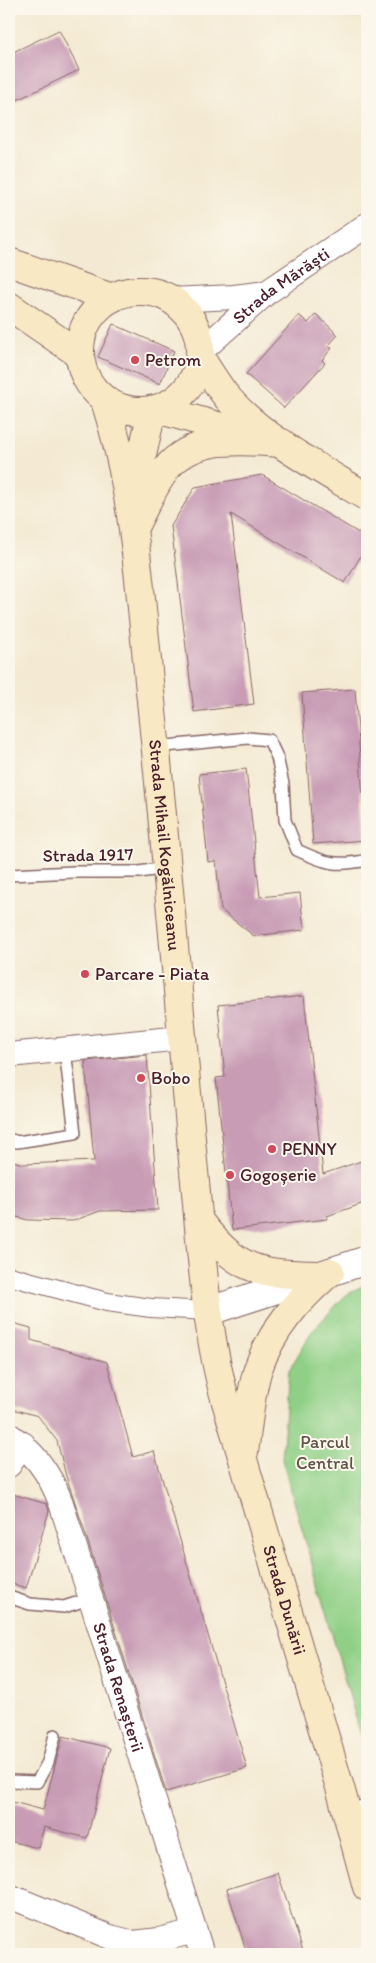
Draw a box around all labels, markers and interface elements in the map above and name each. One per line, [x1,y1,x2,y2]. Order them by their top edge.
street label: Strada Mărăști [228,242,334,329]
place label: Petrom [145,349,201,371]
marker: Petrom [129,354,141,366]
street label: Strada Mihail Kogălniceanu [144,738,185,952]
street label: Strada 1917 [42,843,134,867]
place label: Parcare - Piata [95,963,210,985]
marker: Parcare - Piata [79,968,91,980]
place label: Bobo [151,1067,190,1089]
marker: Bobo [135,1072,147,1084]
place label: PENNY [282,1138,338,1160]
marker: PENNY [266,1143,278,1155]
place label: Gogoșerie [240,1164,317,1186]
marker: Gogoșerie [224,1169,236,1181]
park label: Parcul Central [296,1431,354,1474]
street label: Strada Dunării [258,1542,311,1657]
street label: Strada Renașterii [88,1620,149,1755]

